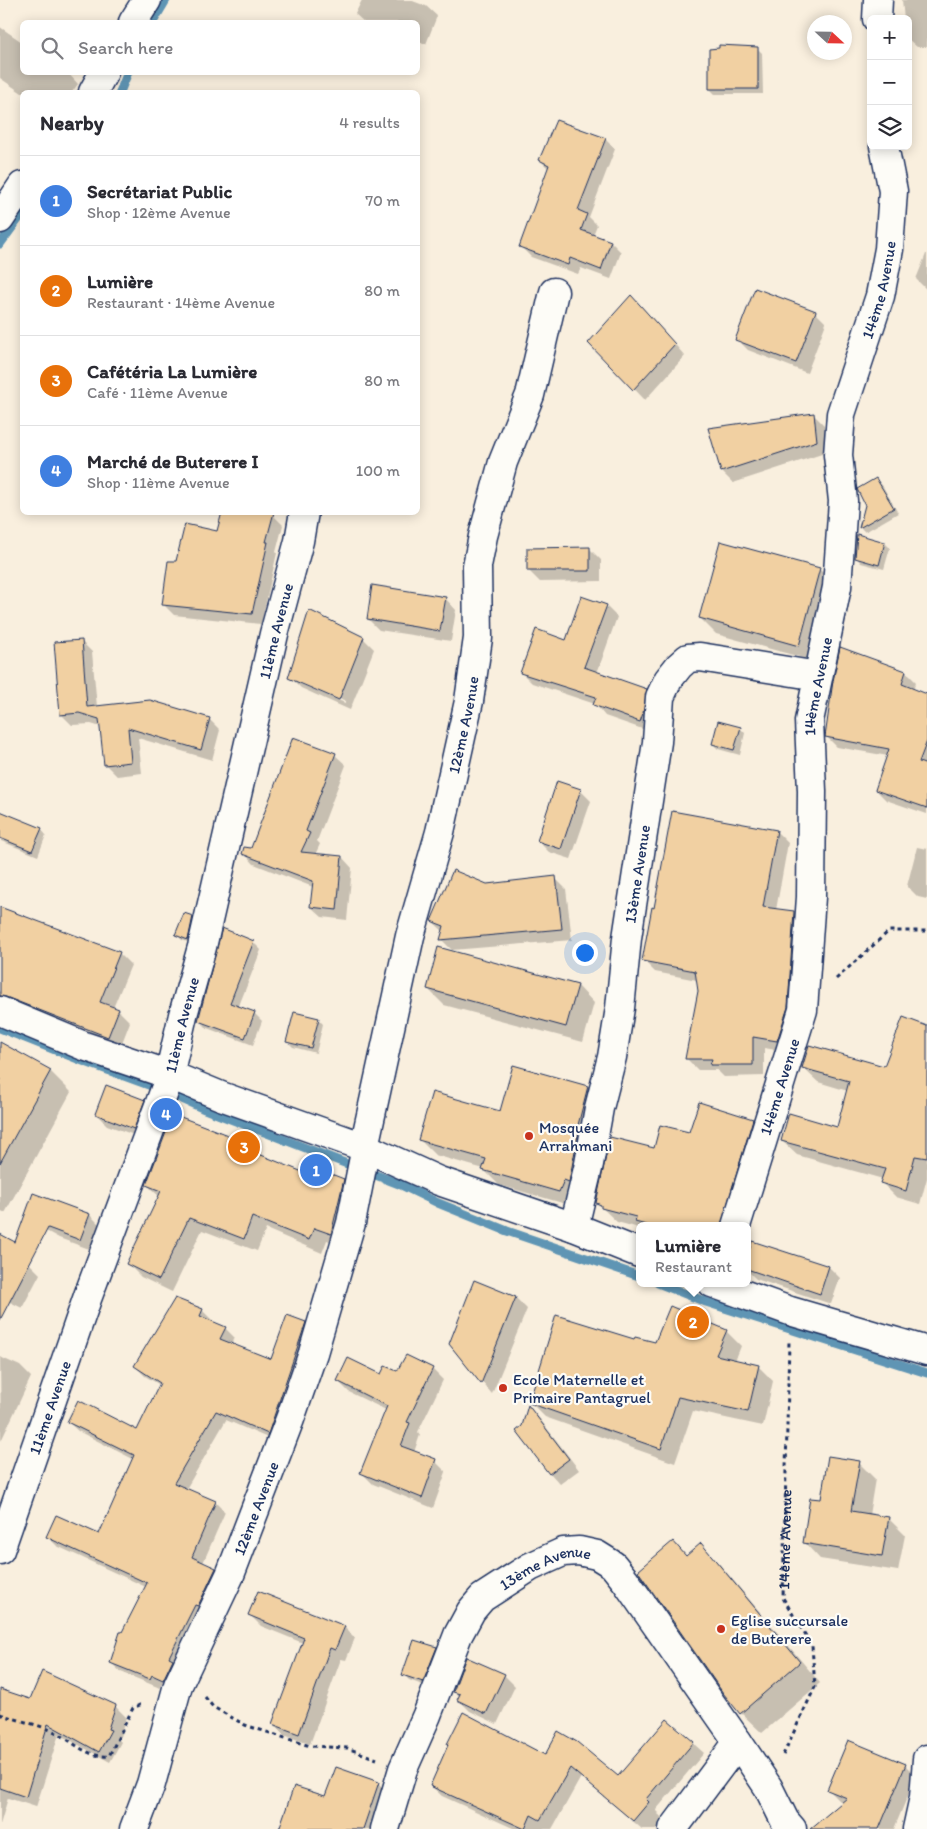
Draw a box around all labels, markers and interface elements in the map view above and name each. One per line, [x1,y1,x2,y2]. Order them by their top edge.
north arrow [807,15,852,60]
map controls [867,15,912,150]
button: + [867,15,912,60]
search box [20,20,420,75]
icon: search [38,34,66,62]
text: Search here [78,36,173,59]
button: − [867,60,912,105]
button: layers [867,105,912,150]
text: Nearby [40,110,104,135]
text: 4 results [339,113,400,132]
text: Secrétariat Public [87,180,232,203]
text: 1 [52,191,60,210]
text: 70 m [365,191,400,210]
text: Shop · 12ème Avenue [87,203,231,222]
street label: 14ème Avenue [858,240,900,341]
text: Lumière [87,270,153,293]
text: 2 [52,281,60,300]
text: 80 m [364,281,400,300]
text: Restaurant · 14ème Avenue [87,293,275,312]
text: Cafétéria La Lumière [87,360,257,383]
text: 3 [52,371,60,390]
text: 80 m [364,371,400,390]
text: Café · 11ème Avenue [87,383,228,402]
text: Marché de Buterere I [87,450,259,473]
text: 4 [51,461,61,480]
text: 100 m [356,461,400,480]
text: Shop · 11ème Avenue [87,473,230,492]
street label: 11ème Avenue [255,581,297,681]
street label: 14ème Avenue [800,635,836,736]
street label: 12ème Avenue [444,675,482,775]
street label: 13ème Avenue [620,824,654,925]
your location [572,940,598,966]
street label: 11ème Avenue [161,975,203,1075]
street label: 14ème Avenue [756,1036,804,1137]
pin: 4 [150,1095,182,1133]
place label: Mosquée Arrahmani [539,1118,612,1155]
pin: 3 [228,1128,260,1166]
marker: Mosquée Arrahmani [523,1130,535,1142]
pin: 1 [300,1151,332,1189]
popup [636,1222,751,1287]
text: Lumière [655,1234,721,1257]
text: Restaurant [655,1257,732,1276]
pin: 2 [677,1303,709,1341]
street label: 11ème Avenue [25,1358,75,1457]
place label: Ecole Maternelle et Primaire Pantagruel [513,1370,651,1407]
marker: Ecole Maternelle et Primaire Pantagruel [497,1382,509,1394]
street label: 12ème Avenue [230,1459,283,1558]
street label: 14ème Avenue [774,1489,796,1590]
street label: 13ème Avenue [496,1541,593,1594]
place label: Eglise succursale de Buterere [731,1611,849,1648]
marker: Eglise succursale de Buterere [715,1623,727,1635]

